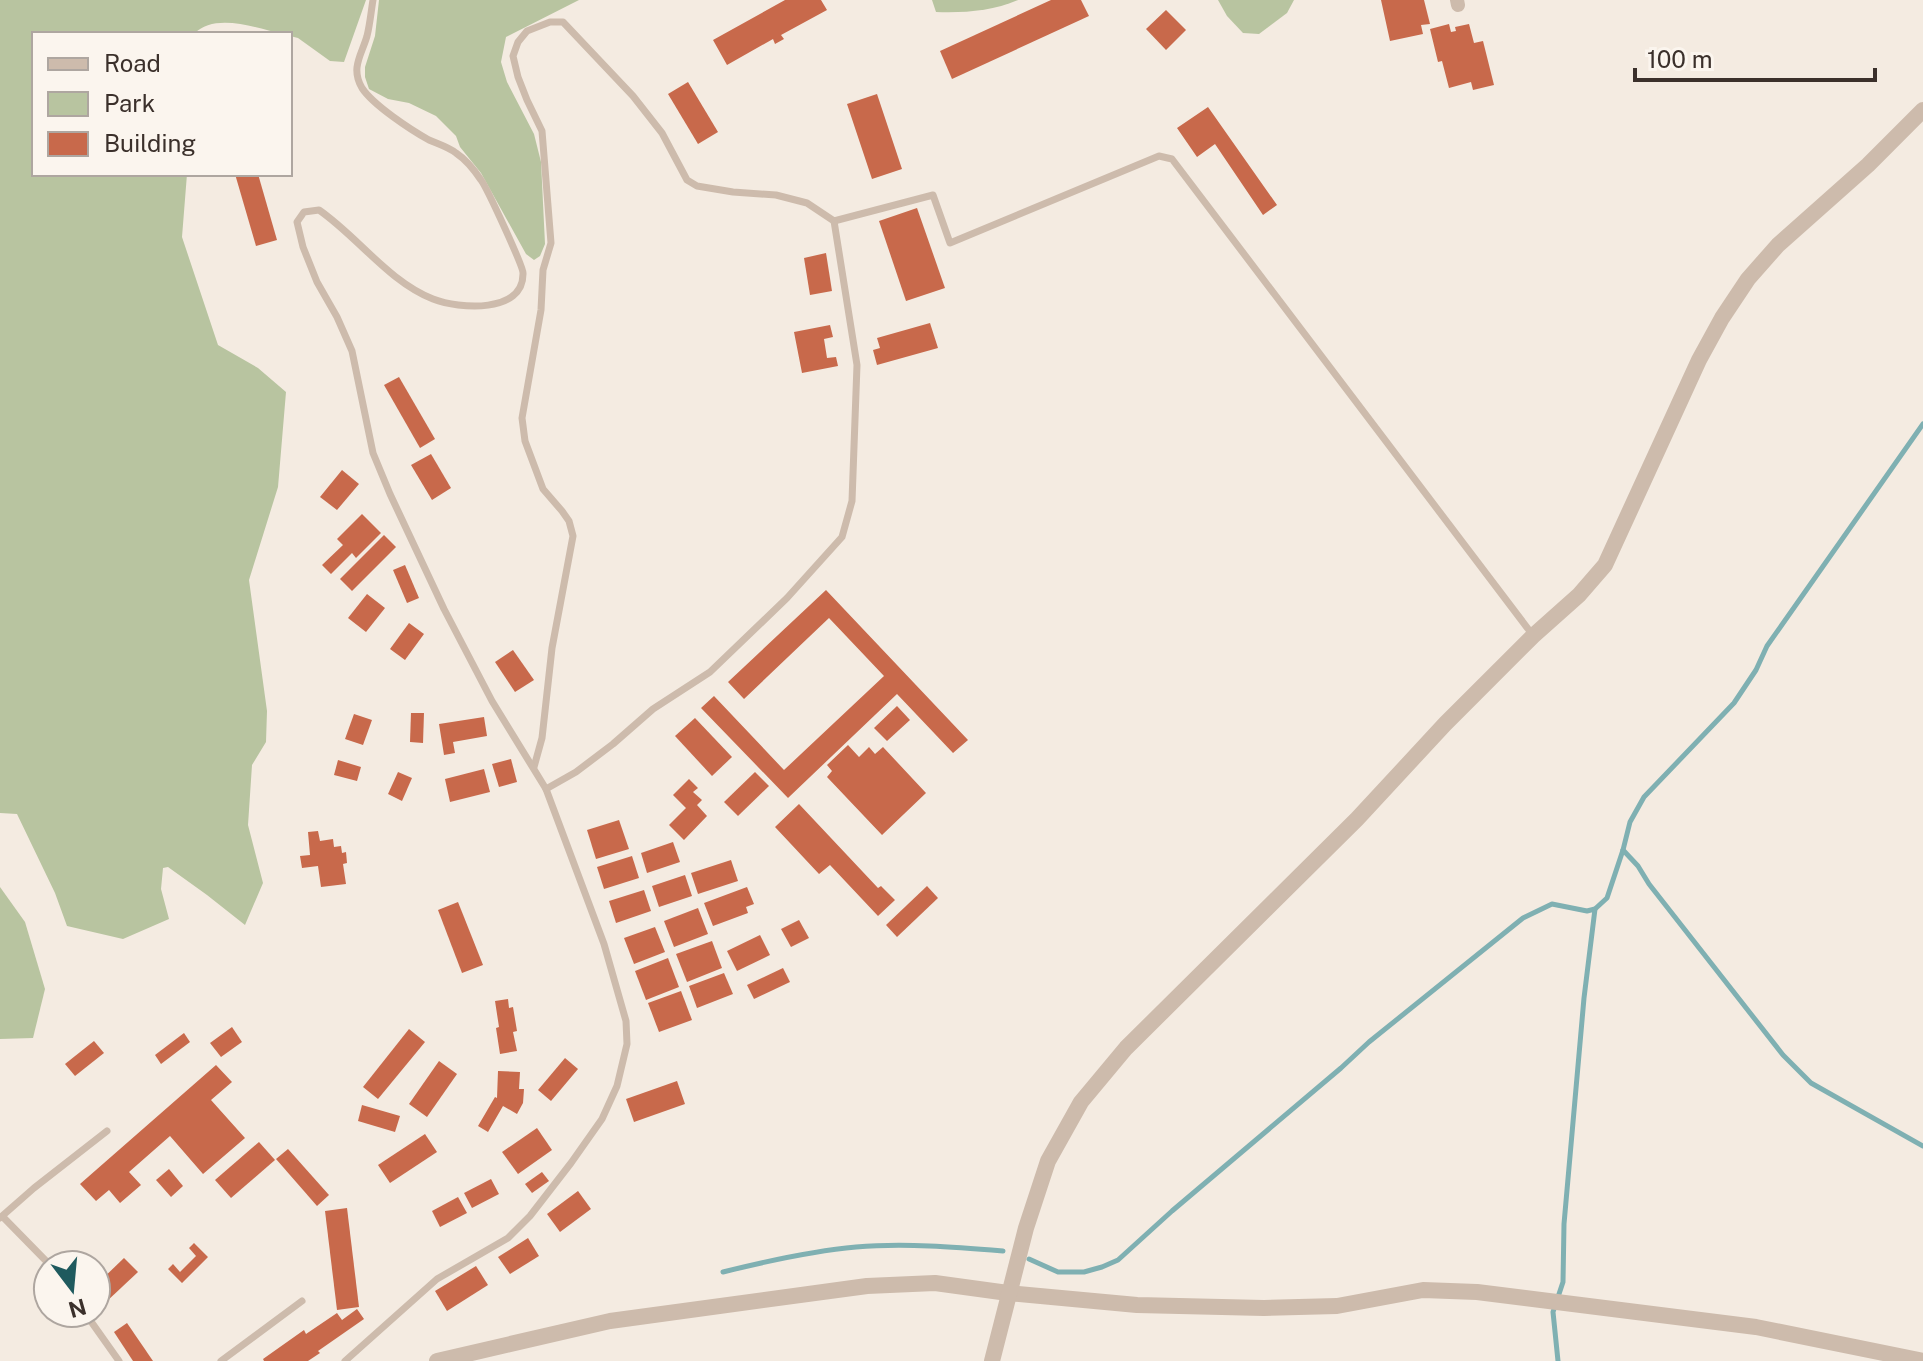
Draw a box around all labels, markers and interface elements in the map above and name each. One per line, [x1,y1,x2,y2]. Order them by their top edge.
legend [32,32,292,176]
scale bar [1635,32,1875,82]
text: 100 m [1647,45,1713,73]
text: Road [104,49,161,77]
text: Park [104,89,155,117]
text: Building [104,129,196,157]
north arrow [32,1249,112,1329]
text: N [66,1293,89,1323]

